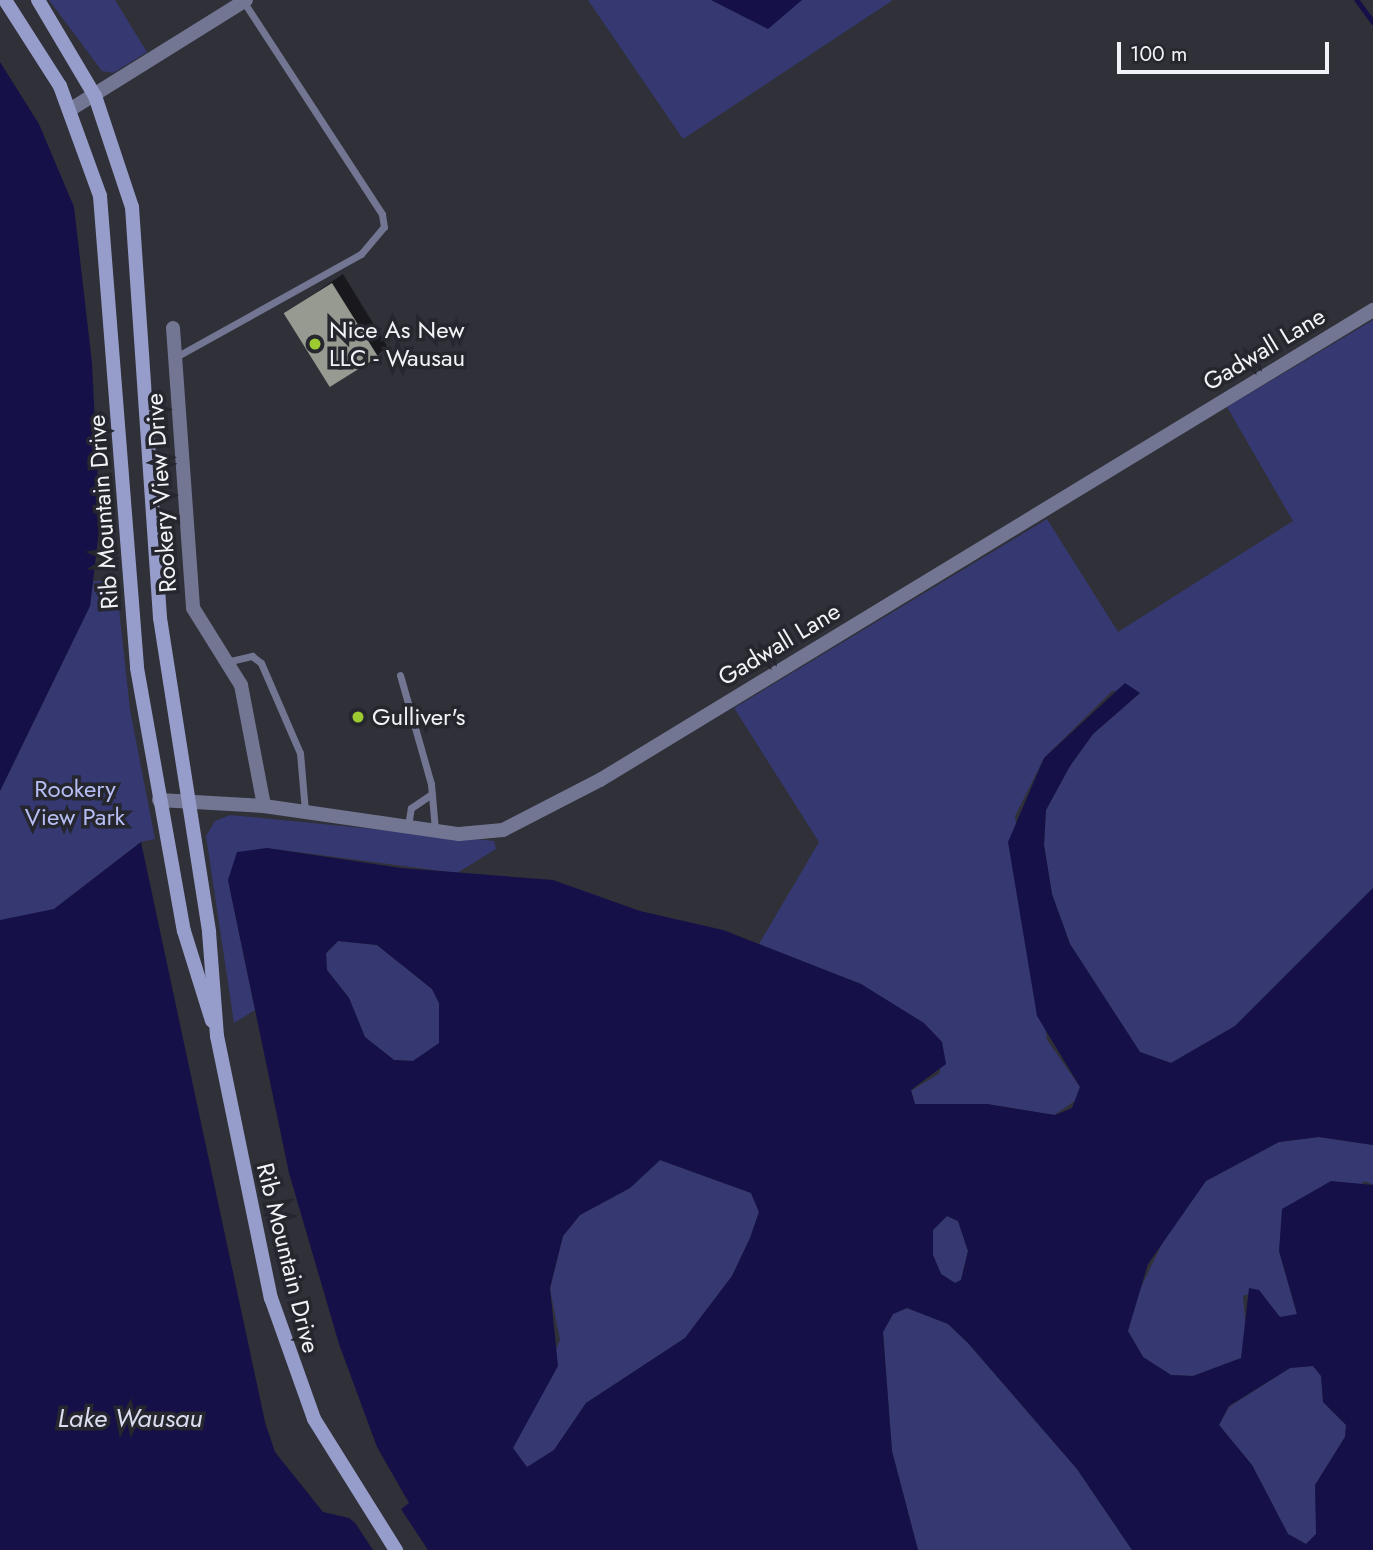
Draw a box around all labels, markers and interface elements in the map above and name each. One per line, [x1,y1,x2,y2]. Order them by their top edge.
scale bar [1121,28,1333,72]
text: 100 m [1130,39,1187,69]
street label: Gadwall Lane [1198,301,1330,397]
place label: Nice As New LLC - Wausau [329,316,465,372]
marker: Nice As New LLC - Wausau [307,336,323,352]
street label: Rookery View Drive [140,392,182,594]
street label: Rib Mountain Drive [82,414,124,610]
street label: Gadwall Lane [713,596,845,692]
place label: Gulliver's [372,703,465,731]
marker: Gulliver's [350,709,366,725]
park label: Rookery View Park [25,775,125,831]
street label: Rib Mountain Drive [250,1160,326,1356]
water label: Lake Wausau [57,1403,203,1435]

